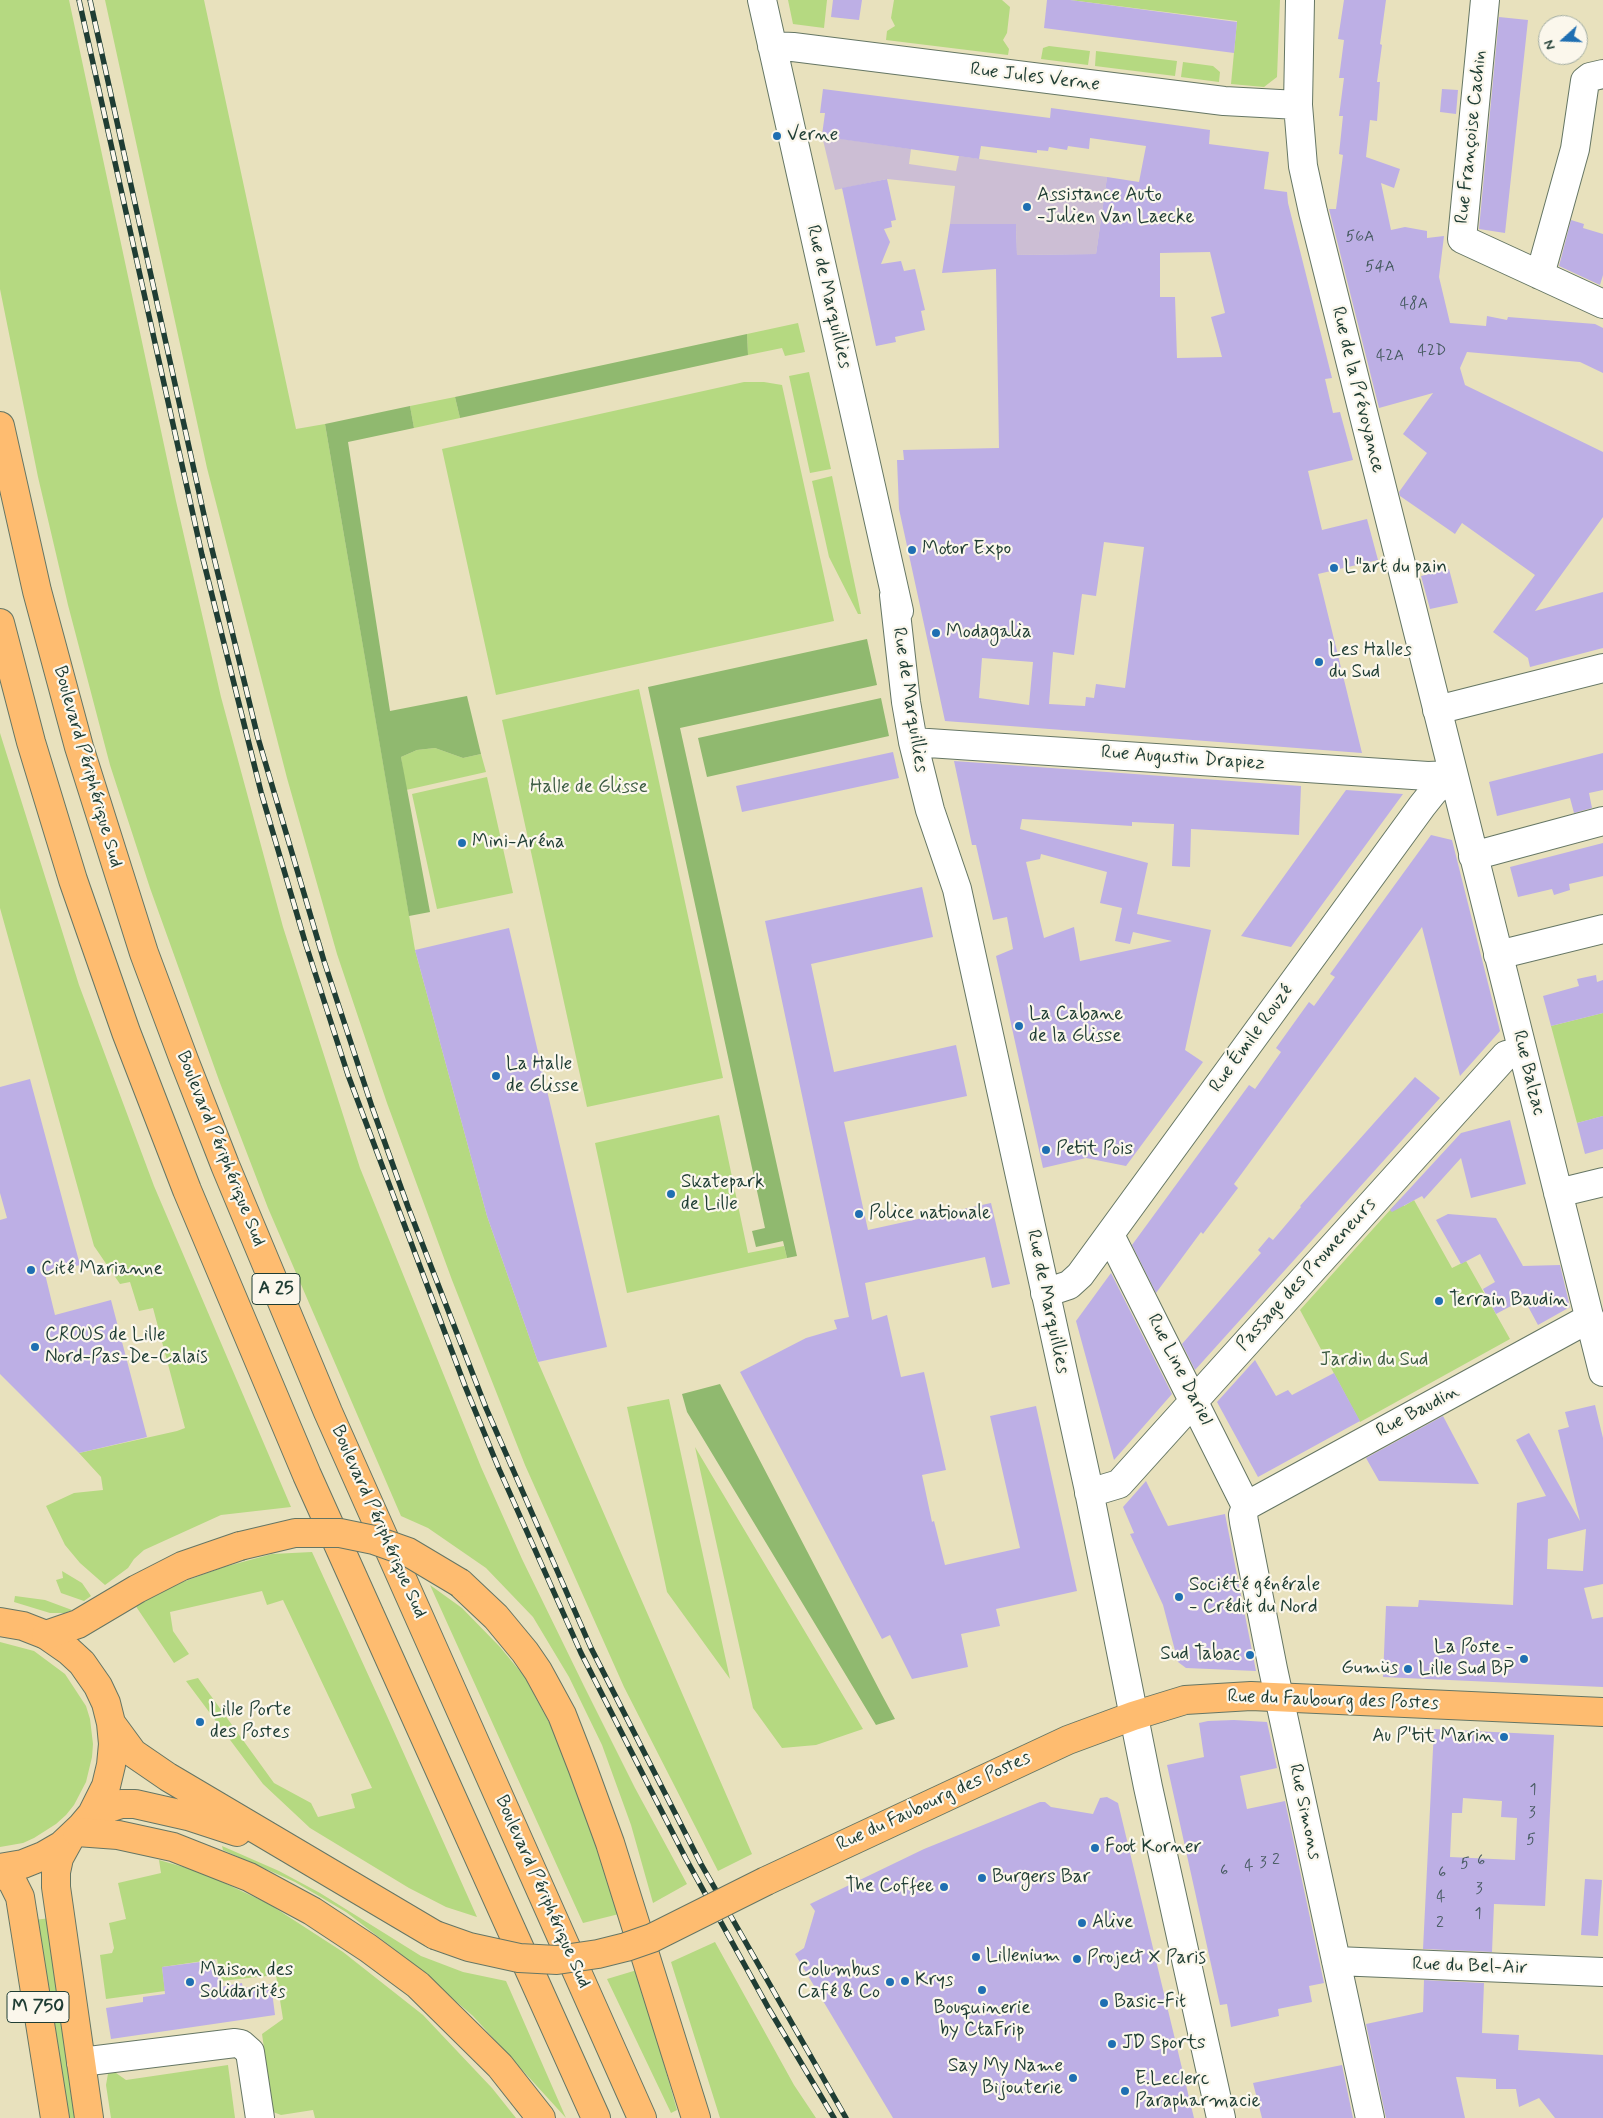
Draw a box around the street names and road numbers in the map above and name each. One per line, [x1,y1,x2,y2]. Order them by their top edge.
street label: Rue Françoise Cachin [1452,49,1492,225]
street label: Rue Jules Verne [969,59,1101,97]
street label: Rue de Marquillies [800,223,856,371]
street label: Rue de la Prévoyance [1325,304,1389,476]
street label: Rue de Marquillies [886,626,932,774]
street label: Boulevard Périphérique Sud [47,663,127,871]
street label: Rue Augustin Drapiez [1100,742,1266,776]
street label: Rue Émile Rouzé [1205,981,1299,1097]
street label: Rue Balzac [1506,1028,1550,1118]
street label: Boulevard Périphérique Sud [170,1048,270,1250]
street label: Passage des Promeneurs [1232,1194,1382,1356]
street label: Rue de Marquillies [1021,1228,1073,1376]
road number: A 25 [252,1274,300,1305]
street label: Rue Line Dariel [1141,1311,1217,1429]
street label: Rue Baudin [1373,1381,1463,1443]
street label: Boulevard Périphérique Sud [325,1422,431,1622]
street label: Rue du Faubourg des Postes [1227,1686,1439,1716]
street label: Rue du Faubourg des Postes [833,1747,1035,1857]
street label: Rue Simons [1283,1762,1325,1862]
street label: Boulevard Périphérique Sud [489,1792,595,1992]
street label: Rue du Bel-Air [1412,1954,1528,1980]
road number: M 750 [7,1991,69,2022]

